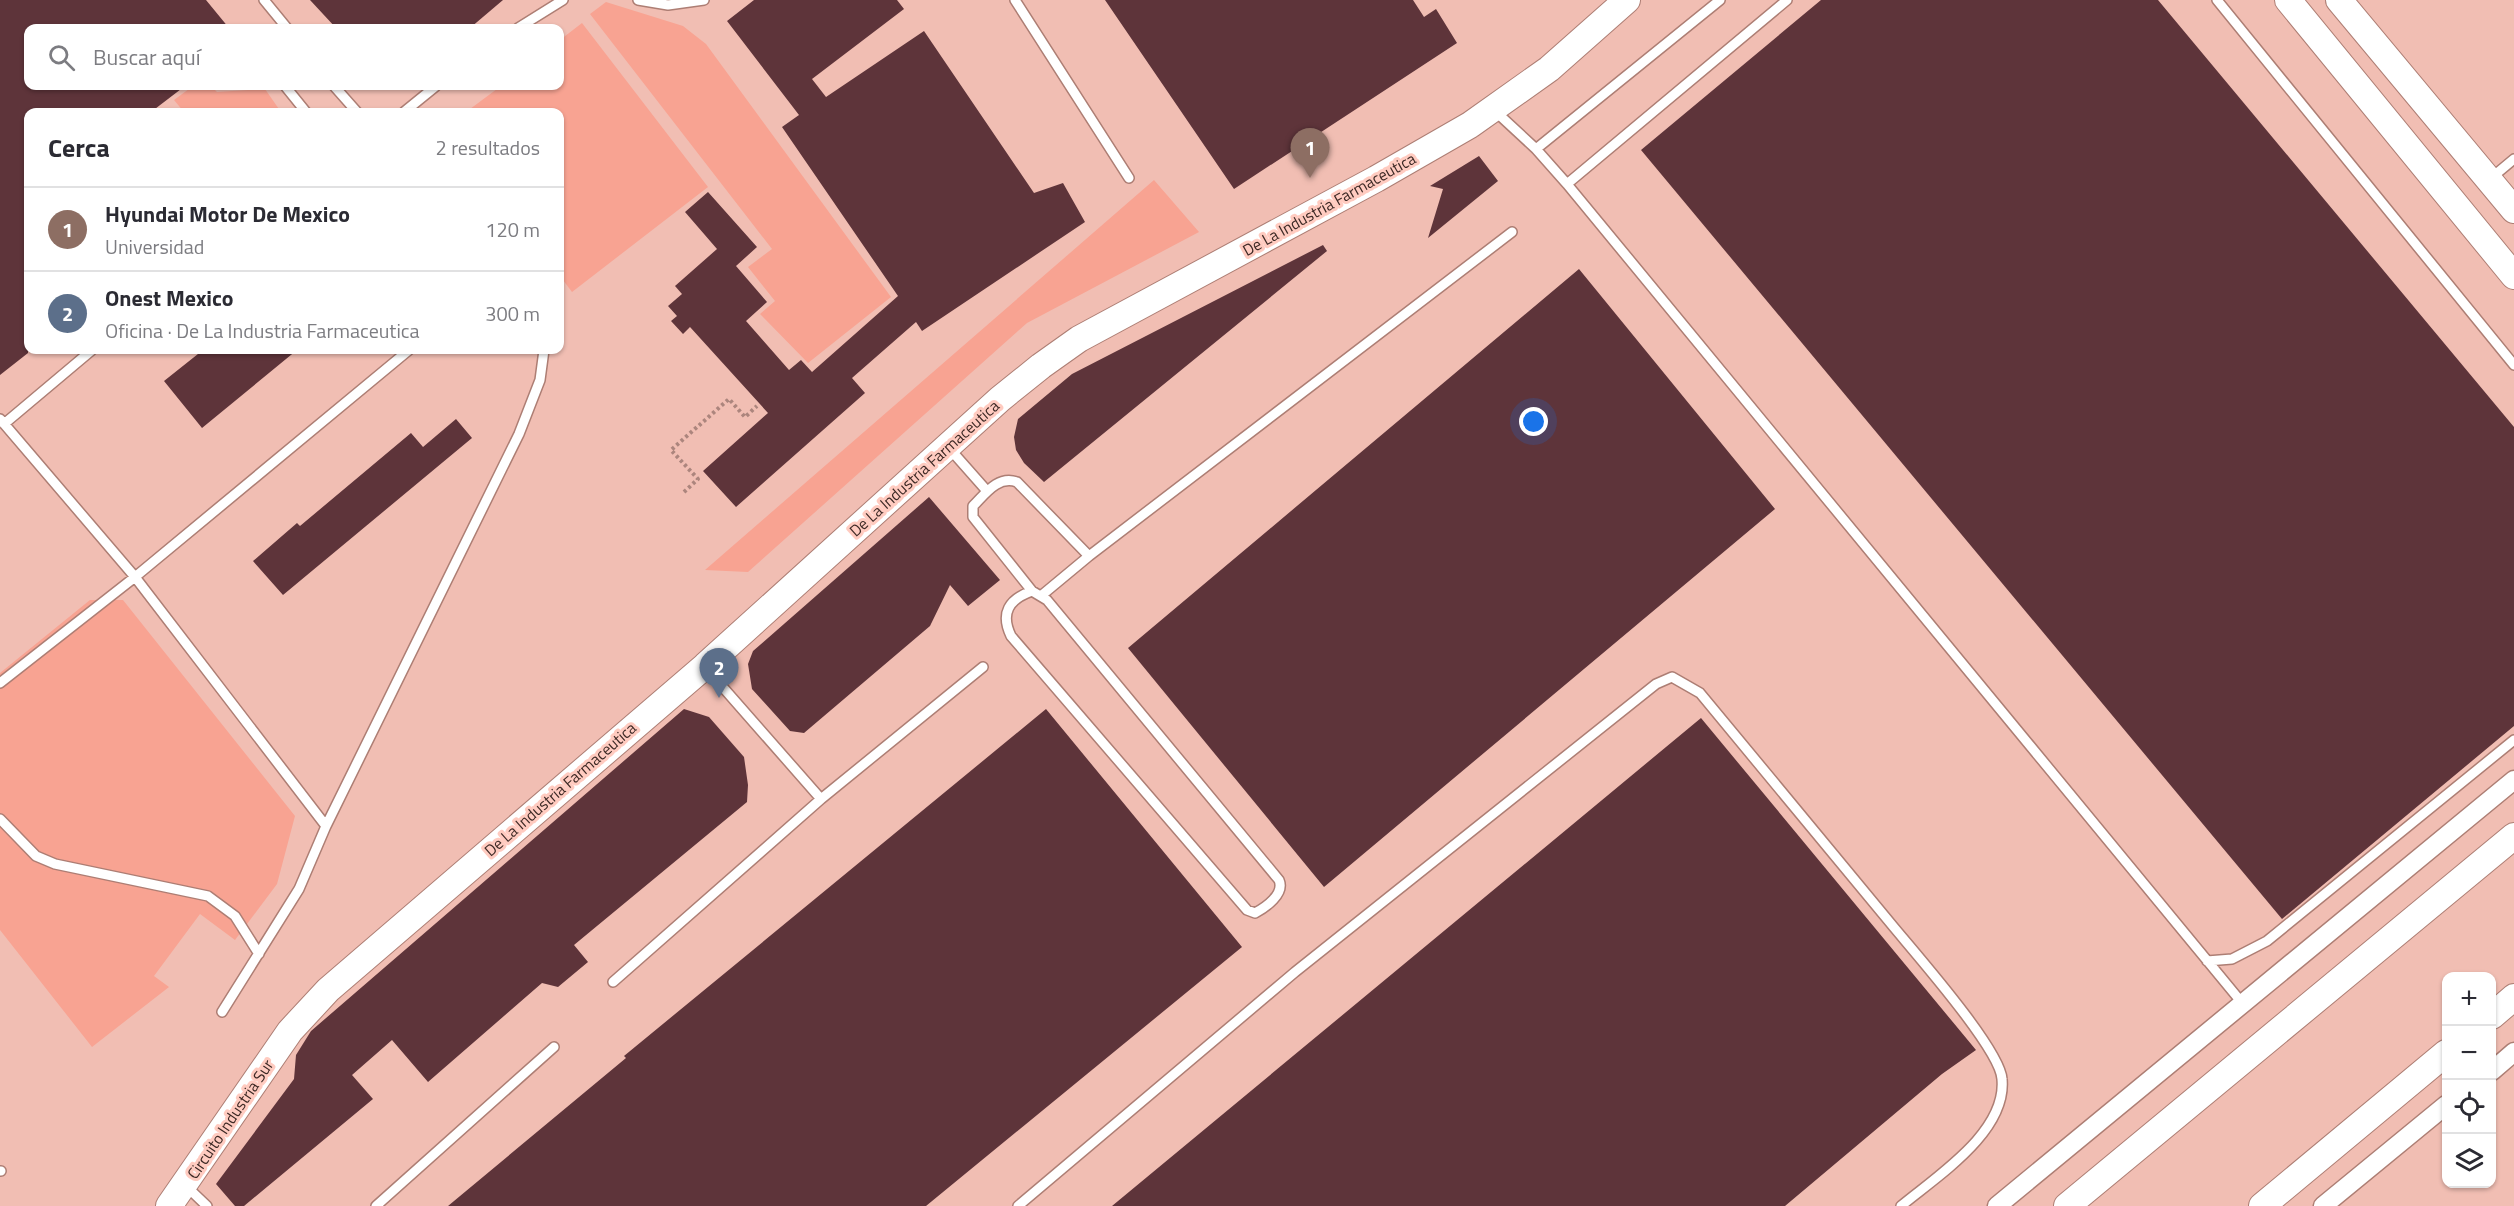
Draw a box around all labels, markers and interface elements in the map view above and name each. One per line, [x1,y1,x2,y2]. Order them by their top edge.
search box [24,24,564,90]
text: Buscar aquí [93,40,201,74]
icon: search [45,41,78,74]
text: Cerca [48,128,110,167]
pin: 1 [1290,128,1330,178]
text: 2 resultados [436,132,540,163]
street label: De La Industria Farmaceutica [1238,146,1420,262]
text: Hyundai Motor De Mexico [105,197,350,231]
text: 1 [62,214,73,245]
text: 120 m [485,214,540,245]
text: Universidad [105,231,204,262]
text: Onest Mexico [105,281,233,315]
text: 2 [62,298,73,329]
text: 300 m [485,298,540,329]
text: Oficina · De La Industria Farmaceutica [105,315,420,346]
street label: De La Industria Farmaceutica [844,394,1004,542]
your location [1519,407,1548,436]
pin: 2 [700,648,738,698]
street label: De La Industria Farmaceutica [479,716,641,862]
map controls [2442,972,2496,1188]
button: + [2442,972,2496,1026]
button: − [2442,1026,2496,1080]
street label: Circuito Industria Sur [181,1054,279,1184]
button: locate [2442,1080,2496,1134]
button: layers [2442,1134,2496,1188]

